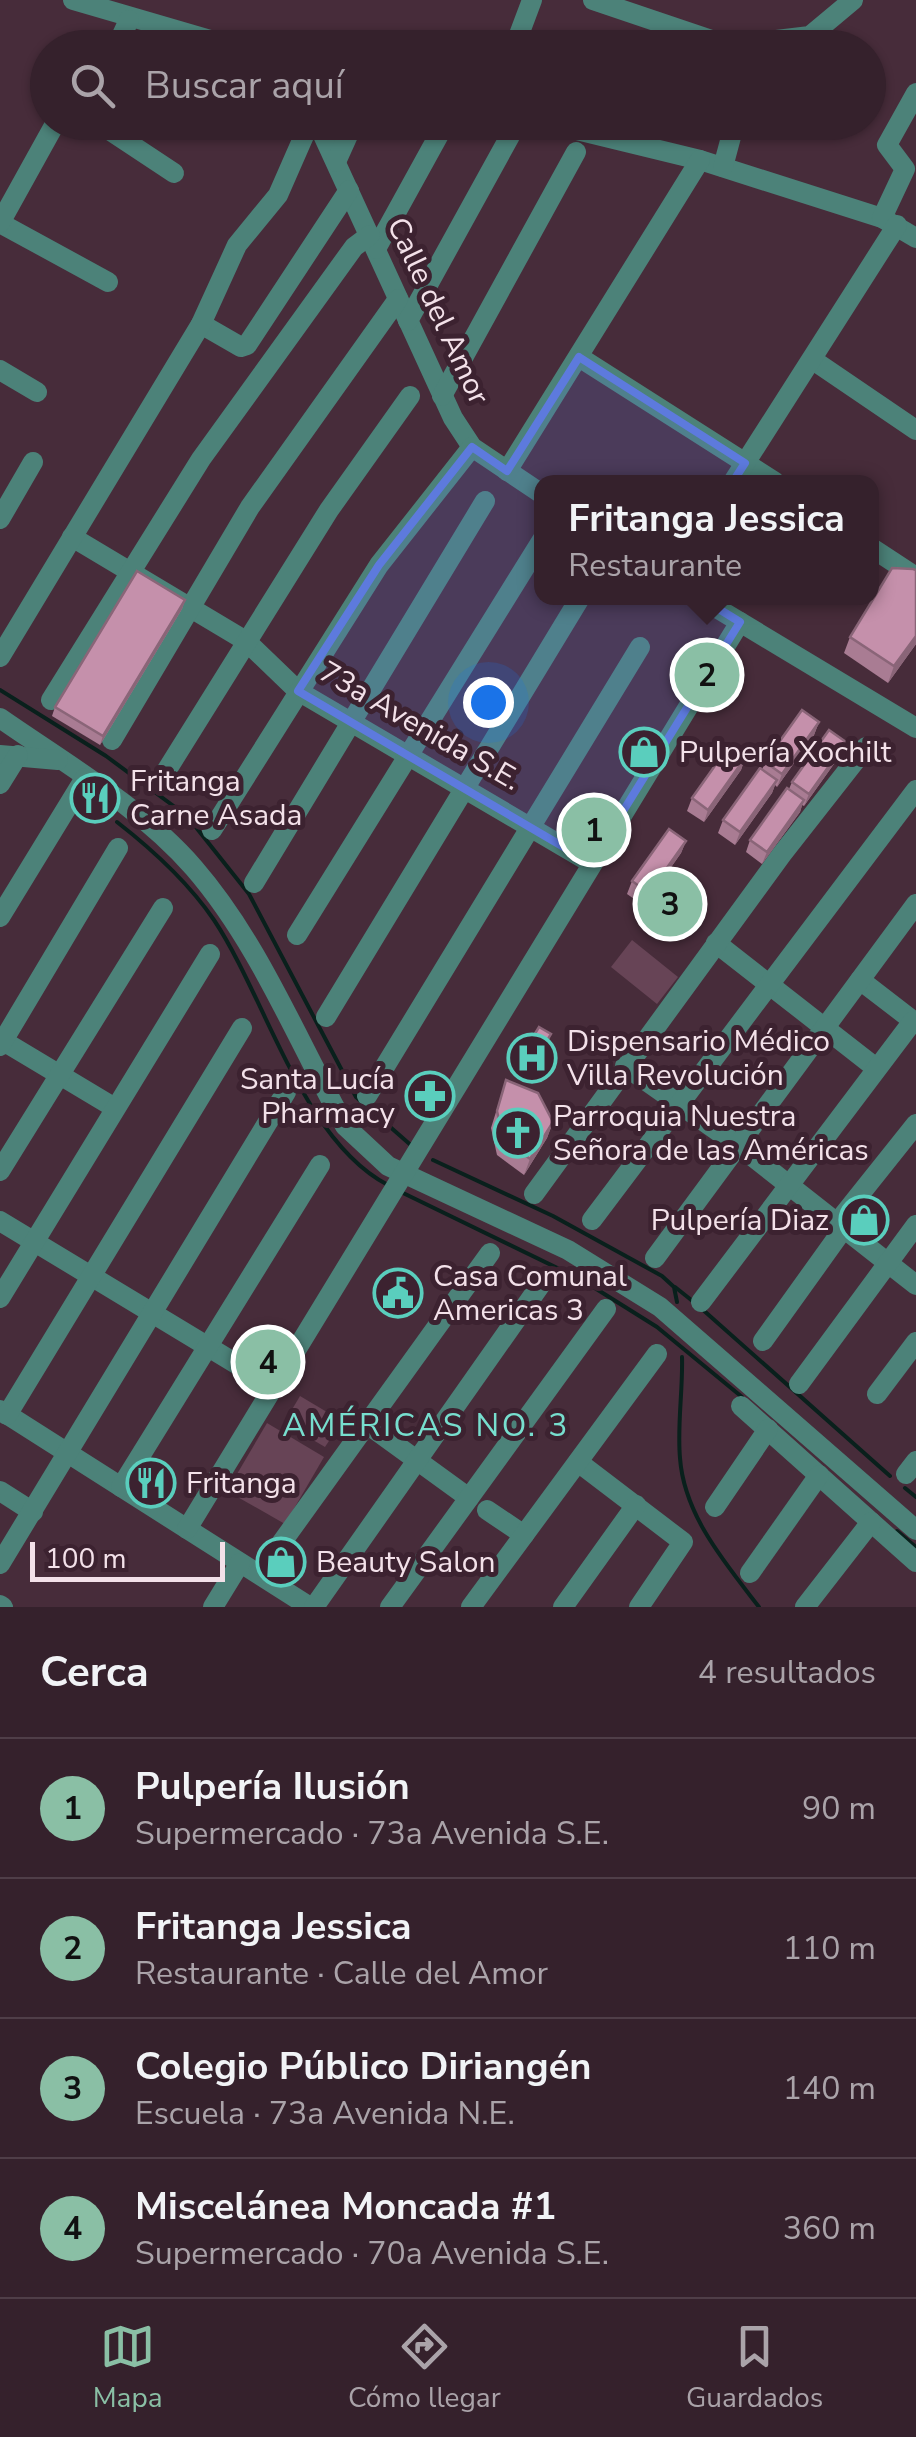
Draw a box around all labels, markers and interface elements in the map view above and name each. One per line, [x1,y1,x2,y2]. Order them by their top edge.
search box [30,30,886,140]
icon: search [65,58,120,113]
text: Buscar aquí [145,60,344,111]
street label: Calle del Amor [377,211,499,411]
popup [534,475,879,605]
text: Fritanga Jessica [568,493,845,544]
text: Restaurante [568,544,742,587]
pin: 2 [674,638,740,712]
street label: 73a Avenida S.E. [312,652,528,800]
your location [463,677,514,728]
shop icon: Pulpería Xochilt [618,726,670,778]
place label: Pulpería Xochilt [679,732,892,773]
place label: Fritanga Carne Asada [130,761,302,836]
restaurant icon: Fritanga Carne Asada [69,772,121,824]
pin: 1 [562,792,626,868]
pin: 3 [638,866,702,942]
place label: Dispensario Médico Villa Revolución [566,1021,830,1096]
hospital icon: Dispensario Médico Villa Revolución [506,1032,558,1084]
place label: Santa Lucía Pharmacy [240,1059,396,1134]
pharmacy icon: Santa Lucía Pharmacy [404,1070,456,1122]
place label: Parroquia Nuestra Señora de las Américas [553,1096,869,1171]
church icon: Parroquia Nuestra Señora de las Américas [492,1107,544,1159]
shop icon: Pulpería Diaz [838,1194,890,1246]
place label: Pulpería Diaz [651,1200,829,1241]
place label: Casa Comunal Americas 3 [433,1256,627,1331]
public building icon: Casa Comunal Americas 3 [372,1267,424,1319]
pin: 4 [236,1324,300,1400]
district label: AMÉRICAS NO. 3 [282,1404,570,1447]
restaurant icon: Fritanga [125,1457,177,1509]
place label: Fritanga [186,1463,297,1504]
shop icon: Beauty Salon [255,1536,307,1588]
scale bar [30,1537,225,1582]
text: 100 m [45,1540,127,1578]
place label: Beauty Salon [316,1542,496,1583]
text: Cerca [40,1644,149,1701]
text: 4 resultados [698,1651,876,1694]
text: Pulpería Ilusión [135,1761,410,1812]
text: 1 [63,1787,82,1830]
text: 90 m [802,1787,876,1830]
text: Supermercado · 73a Avenida S.E. [135,1812,609,1855]
text: Fritanga Jessica [135,1901,412,1952]
text: 2 [63,1927,82,1970]
text: 110 m [783,1927,876,1970]
text: Restaurante · Calle del Amor [135,1952,548,1995]
text: Colegio Público Diriangén [135,2041,592,2092]
text: 3 [63,2067,82,2110]
text: 140 m [783,2067,876,2110]
text: Escuela · 73a Avenida N.E. [135,2092,515,2135]
text: Miscelánea Moncada #1 [135,2181,556,2232]
text: 4 [63,2207,82,2250]
text: 360 m [783,2207,876,2250]
text: Supermercado · 70a Avenida S.E. [135,2232,609,2275]
tab: Mapa [93,2319,163,2417]
tab: Cómo llegar [348,2319,501,2417]
tab: Guardados [686,2319,823,2417]

